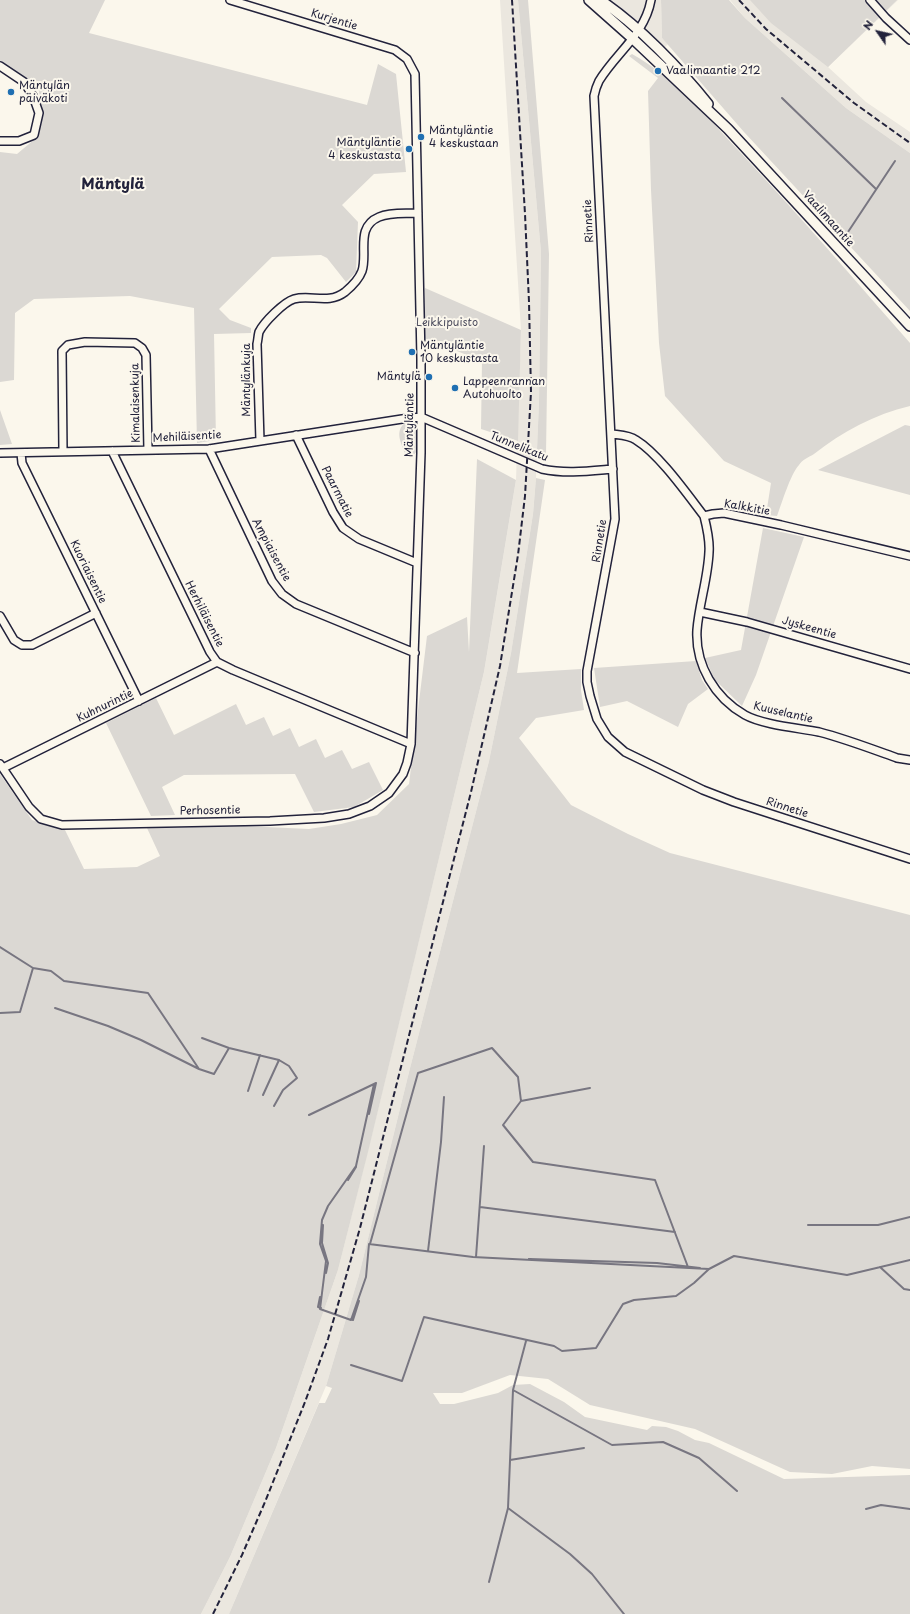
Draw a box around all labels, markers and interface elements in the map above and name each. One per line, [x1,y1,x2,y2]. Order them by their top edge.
street label: Kurjentie [309,7,359,33]
north arrow [858,12,898,52]
text: N [858,17,877,33]
place label: Vaalimaantie 212 [666,64,761,78]
marker: Vaalimaantie 212 [653,66,663,76]
place label: Mäntylän päiväkoti [19,79,70,105]
marker: Mäntylän päiväkoti [6,87,16,97]
place label: Mäntyläntie 4 keskustaan [429,124,499,150]
marker: Mäntyläntie 4 keskustaan [416,132,426,142]
place label: Mäntyläntie 4 keskustasta [328,136,401,162]
marker: Mäntyläntie 4 keskustasta [404,144,414,154]
district label: Mäntylä [81,176,145,194]
street label: Vaalimaantie [799,188,857,250]
street label: Rinnetie [581,199,597,243]
park label: Leikkipuisto [416,316,478,330]
place label: Mäntyläntie 10 keskustasta [420,339,498,365]
street label: Mäntylänkuja [240,343,254,417]
marker: Mäntyläntie 10 keskustasta [407,347,417,357]
street label: Kimalaisenkuja [129,363,143,443]
place label: Mäntylä [377,370,421,384]
marker: Mäntylä [424,372,434,382]
place label: Lappeenrannan Autohuolto [463,375,545,401]
marker: Lappeenrannan Autohuolto [450,383,460,393]
street label: Mäntyläntie [403,393,417,457]
street label: Mehiläisentie [152,429,222,445]
street label: Tunnelikatu [488,429,550,465]
street label: Paarmatie [318,464,356,520]
street label: Kalkkitie [723,497,771,519]
street label: Ampiaisentie [249,516,293,584]
street label: Rinnetie [590,519,610,563]
street label: Kuoriaisentie [67,538,109,606]
street label: Herhiläisentie [182,579,226,649]
street label: Jyskeentie [780,614,838,642]
street label: Kuhnurintie [75,687,135,725]
street label: Kuuselantie [752,700,814,726]
street label: Rinnetie [764,795,810,821]
street label: Perhosentie [179,804,241,818]

